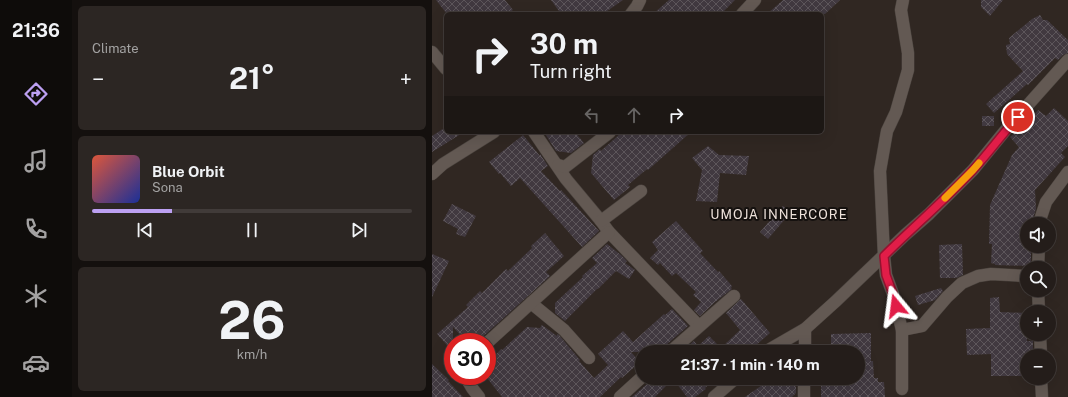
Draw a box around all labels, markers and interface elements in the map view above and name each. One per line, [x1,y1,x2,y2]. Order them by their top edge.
text: 21:36 [12,20,60,41]
text: 30 m [530,27,598,60]
icon: right [464,28,516,80]
text: Climate [92,41,139,56]
text: 21° [229,60,275,96]
text: Turn right [530,61,612,82]
text: − [92,66,104,92]
text: + [400,66,412,92]
icon: directions [22,80,50,108]
pin [1001,100,1035,134]
icon: left [581,104,603,126]
icon: ahead [623,104,645,126]
icon: right [665,104,687,126]
icon: arrive [1007,106,1029,128]
icon: music [22,147,50,175]
text: Blue Orbit [152,163,225,180]
text: Sona [152,180,183,195]
district label: UMOJA INNERCORE [710,207,848,222]
icon: phone [22,215,50,243]
map controls [1020,217,1056,385]
button: sound [1020,217,1056,253]
icon: previous [134,219,156,241]
icon: pause [241,219,263,241]
icon: next [348,219,370,241]
button: search [1020,261,1056,297]
icon: climate [22,282,50,310]
position arrow [875,285,917,327]
text: 26 [218,290,286,351]
button: + [1020,305,1056,341]
speed limit sign: 30 [444,333,496,385]
text: km/h [237,347,267,362]
icon: car [22,349,50,377]
button: − [1020,349,1056,385]
text: 21:37 · 1 min · 140 m [680,356,820,373]

